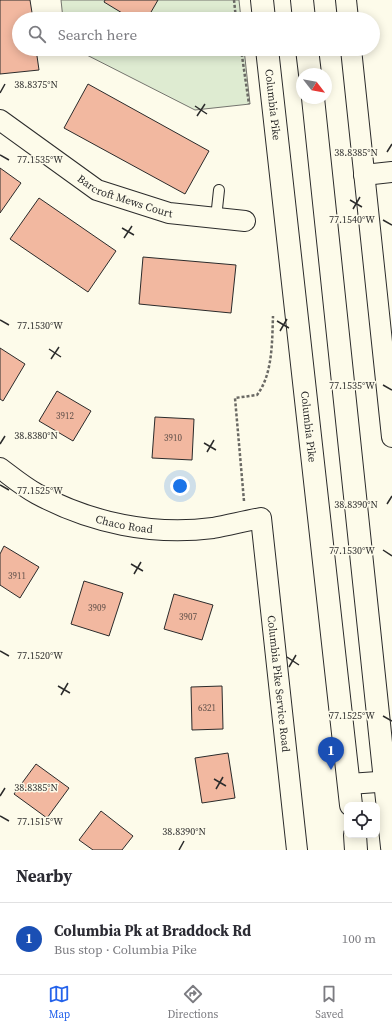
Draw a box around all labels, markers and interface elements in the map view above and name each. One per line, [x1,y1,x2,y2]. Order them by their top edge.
search box [12,12,380,56]
icon: search [26,23,48,45]
text: Search here [58,24,137,45]
street label: Columbia Pike [261,68,284,141]
north arrow [296,68,332,104]
text: 38.8375°N [14,78,58,91]
text: 38.8385°N [334,146,378,159]
text: 77.1535°W [17,153,63,166]
street label: Barcroft Mews Court [74,171,174,221]
text: 77.1540°W [329,213,375,226]
text: 77.1530°W [17,319,63,332]
text: 77.1535°W [329,379,375,392]
street label: Columbia Pike [297,390,320,463]
house number: 3912 [56,410,74,422]
text: 38.8380°N [14,429,58,442]
house number: 3910 [164,432,182,444]
your location [170,476,190,496]
text: 77.1525°W [17,484,63,497]
text: 38.8390°N [334,498,378,511]
street label: Chaco Road [94,512,154,537]
text: 77.1530°W [329,544,375,557]
house number: 3911 [8,570,26,582]
house number: 3909 [88,602,106,614]
house number: 3907 [179,611,197,623]
street label: Columbia Pike Service Road [264,614,293,754]
text: 77.1520°W [17,649,63,662]
house number: 6321 [198,702,216,714]
text: 77.1525°W [329,709,375,722]
pin: 1 [318,737,344,770]
text: 38.8385°N [14,781,58,794]
map controls [344,802,380,838]
button: locate [344,802,380,838]
text: 77.1515°W [17,815,63,828]
text: 38.8390°N [162,825,206,838]
text: Nearby [16,864,72,888]
text: Columbia Pk at Braddock Rd [54,920,251,941]
text: 1 [25,930,33,947]
text: 100 m [342,930,376,947]
text: Bus stop · Columbia Pike [54,941,197,958]
tab: Map [48,983,70,1022]
tab: Directions [167,983,218,1022]
tab: Saved [315,983,344,1022]

